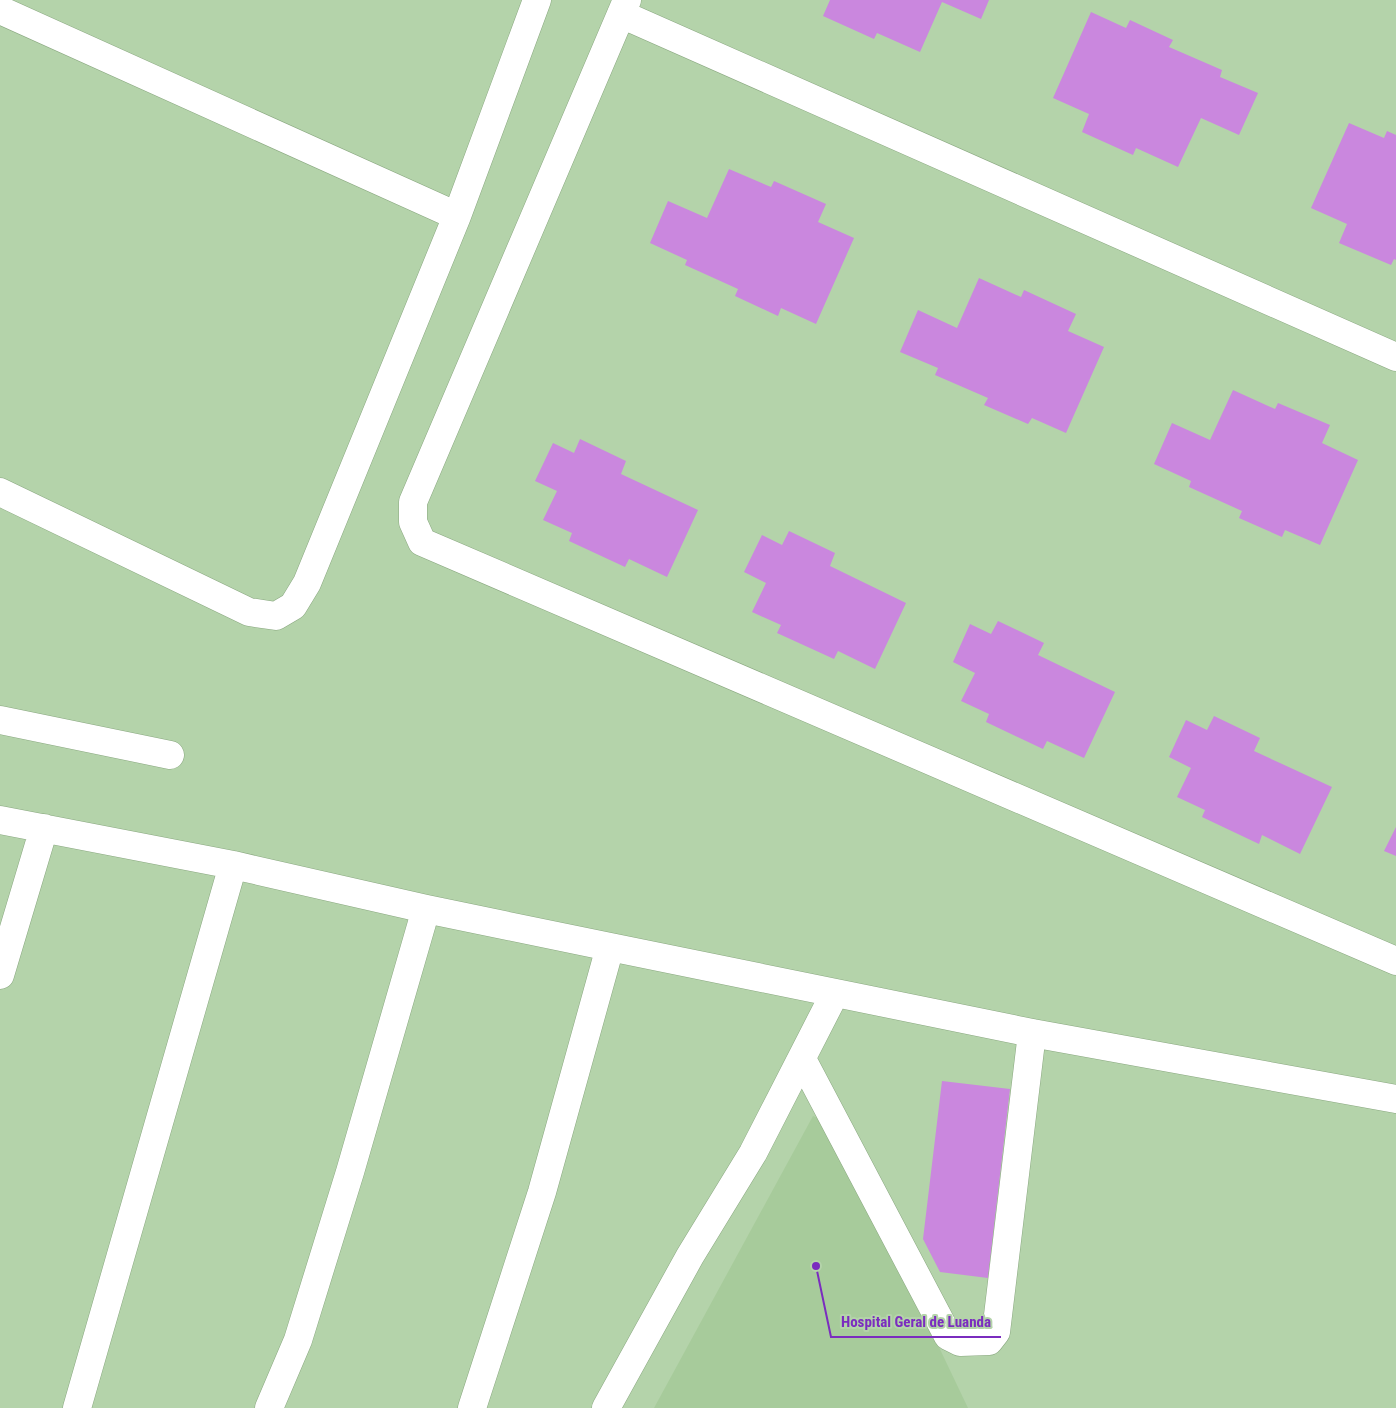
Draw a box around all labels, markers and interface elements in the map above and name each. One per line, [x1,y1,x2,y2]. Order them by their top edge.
callout: Hospital Geral de Luanda [831,1307,1001,1337]
text: Hospital Geral de Luanda [841,1313,991,1331]

